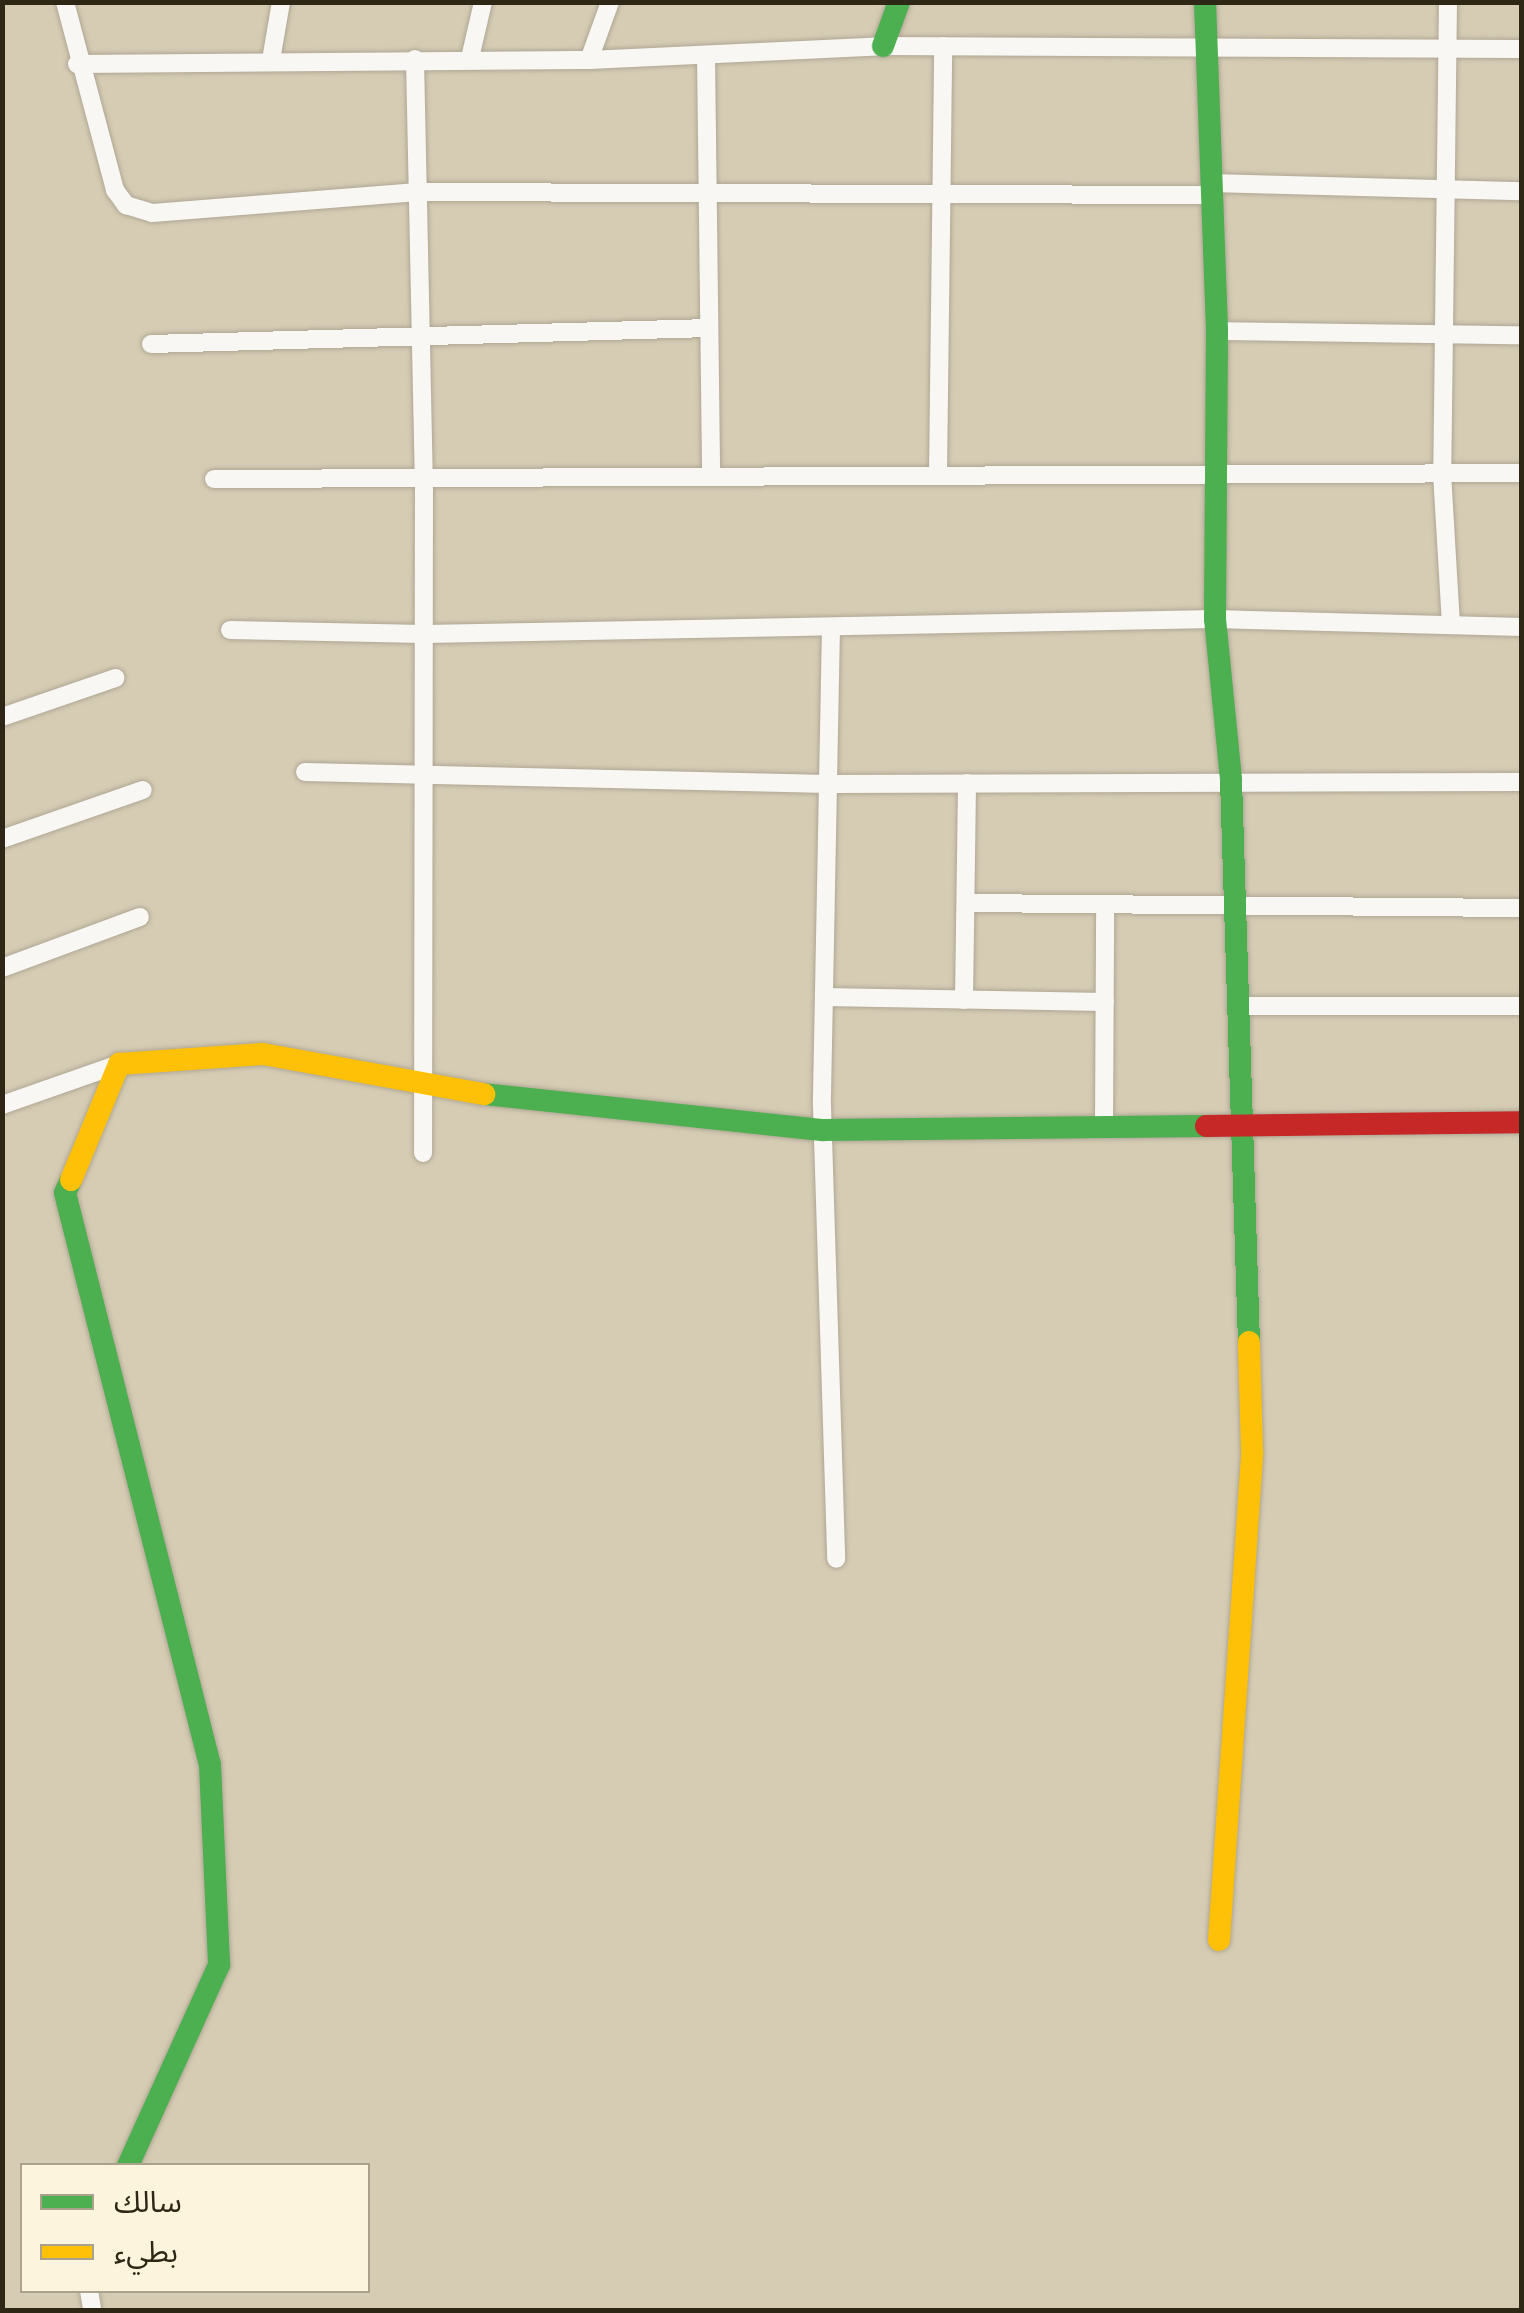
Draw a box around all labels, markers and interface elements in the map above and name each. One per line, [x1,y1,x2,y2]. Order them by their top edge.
legend [20,2163,370,2293]
text: سالك [114,2182,182,2220]
text: بطيء [114,2232,178,2270]

